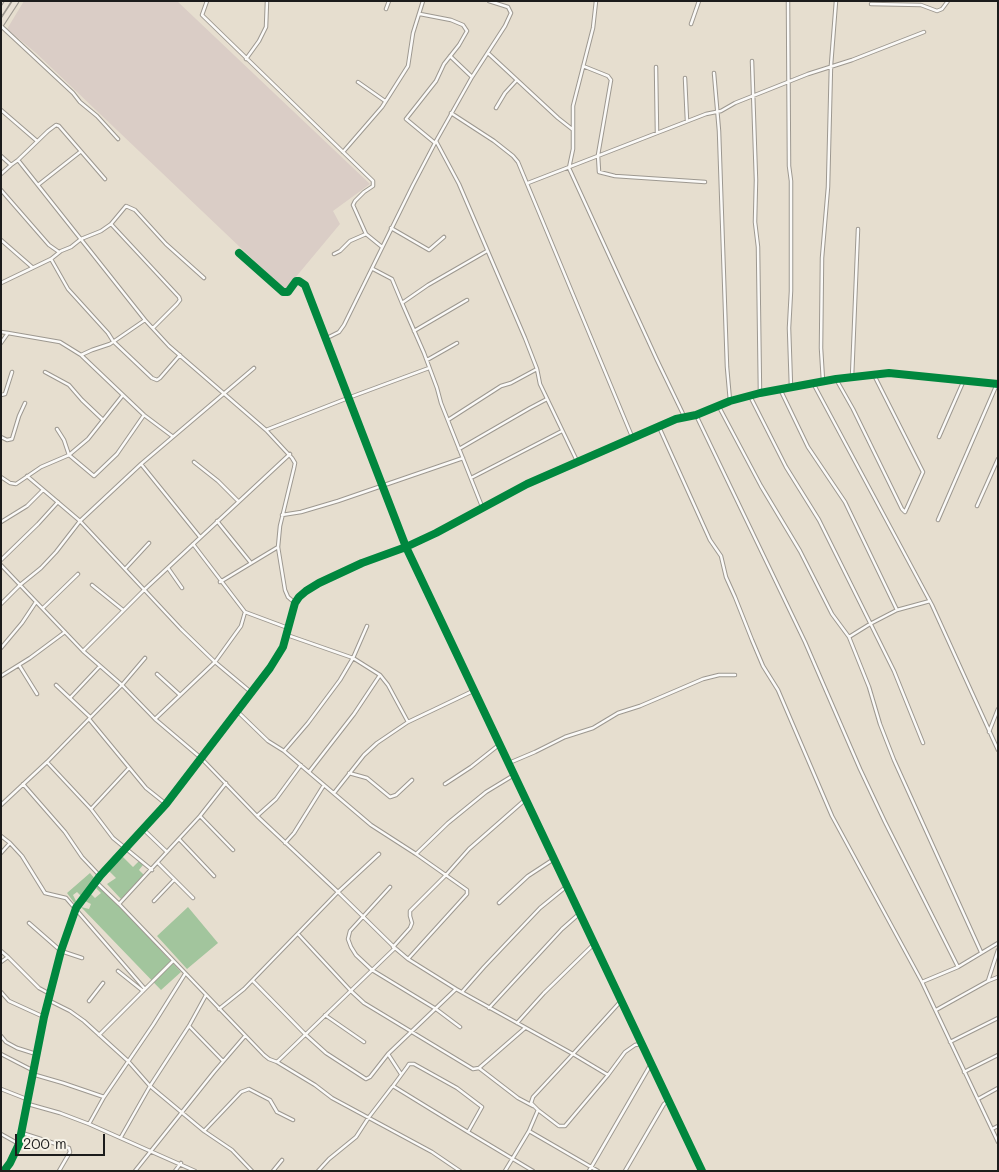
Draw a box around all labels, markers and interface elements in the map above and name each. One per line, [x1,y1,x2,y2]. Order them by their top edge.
scale bar [18,1124,108,1156]
text: 200 m [23,1133,67,1153]

